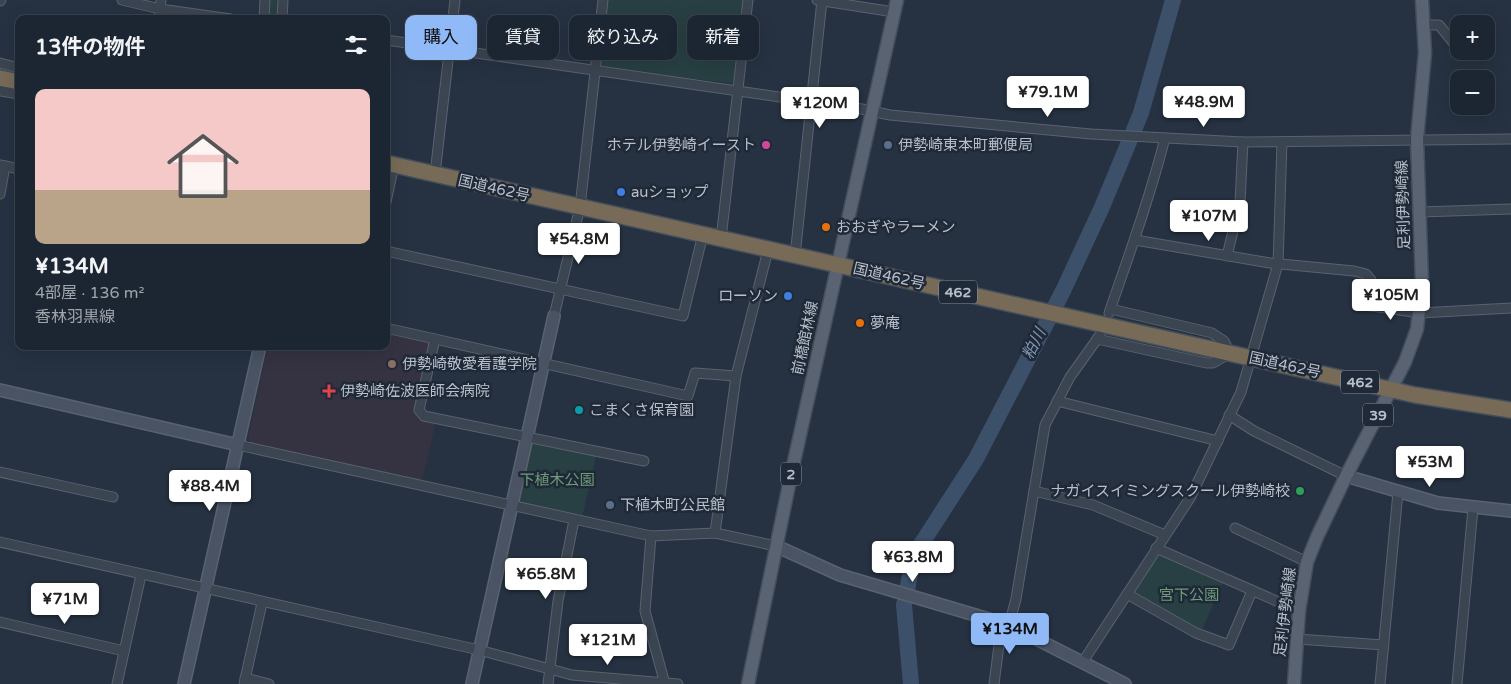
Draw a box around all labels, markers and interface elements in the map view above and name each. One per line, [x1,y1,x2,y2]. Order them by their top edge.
chip: 購入 [405,15,477,60]
chip: 賃貸 [487,15,559,60]
chip: 絞り込み [569,15,677,60]
chip: 新着 [687,15,759,60]
map controls [1450,15,1495,115]
button: + [1450,15,1495,60]
icon: filters [342,31,370,59]
text: 13件の物件 [35,35,145,60]
button: − [1450,70,1495,115]
pin: ¥79.1M [1007,76,1089,118]
text: ¥79.1M [1018,82,1078,102]
pin: ¥120M [785,86,855,129]
pin: ¥48.9M [1163,86,1245,128]
text: ¥48.9M [1174,92,1234,112]
text: ¥120M [792,93,848,113]
icon: home [158,121,248,211]
place label: ホテル伊勢崎イースト [607,136,756,154]
place label: 伊勢崎東本町郵便局 [898,136,1033,154]
marker: ホテル伊勢崎イースト [760,139,772,151]
marker: 伊勢崎東本町郵便局 [882,139,894,151]
street label: 足利伊勢崎線 [1392,160,1414,250]
street label: 国道462号 [456,171,532,205]
place label: auショップ [631,183,709,201]
marker: auショップ [615,186,627,198]
pin: ¥107M [1174,200,1244,242]
text: ¥107M [1181,206,1237,226]
place label: おおぎやラーメン [836,218,955,236]
marker: おおぎやラーメン [820,221,832,233]
pin: ¥54.8M [538,222,620,265]
text: ¥54.8M [549,229,609,249]
text: ¥134M [35,254,109,279]
street label: 国道462号 [851,259,927,293]
pin: ¥105M [1356,278,1426,321]
road number: 462 [939,280,977,304]
text: 4部屋 · 136 m² [35,283,144,303]
text: ¥105M [1363,285,1419,305]
place label: ローソン [718,287,778,305]
marker: ローソン [782,290,794,302]
street label: 前橋館林線 [788,299,822,377]
text: 香林羽黒線 [35,307,115,327]
place label: 夢庵 [870,314,900,332]
marker: 夢庵 [854,317,866,329]
water label: 粕川 [1018,323,1051,363]
street label: 国道462号 [1247,349,1323,381]
place label: 伊勢崎敬愛看護学院 [402,355,537,373]
marker: 伊勢崎敬愛看護学院 [386,358,398,370]
road number: 462 [1341,371,1379,394]
place label: 伊勢崎佐波医師会病院 [340,382,490,400]
marker: 伊勢崎佐波医師会病院 [322,384,336,398]
place label: こまくさ保育園 [589,401,694,419]
marker: こまくさ保育園 [573,404,585,416]
road number: 39 [1363,404,1393,426]
pin: ¥53M [1400,446,1460,488]
text: ¥53M [1407,452,1453,472]
road number: 2 [781,462,801,486]
pin: ¥88.4M [169,470,251,512]
park label: 下植木公園 [519,471,595,489]
text: ¥88.4M [180,476,240,496]
place label: ナガイスイミングスクール伊勢崎校 [1050,482,1290,500]
marker: ナガイスイミングスクール伊勢崎校 [1294,485,1306,497]
place label: 下植木町公民館 [620,496,725,514]
marker: 下植木町公民館 [604,499,616,511]
pin: ¥63.8M [872,540,954,583]
text: ¥63.8M [883,547,943,567]
pin: ¥65.8M [505,558,587,600]
text: ¥65.8M [516,564,576,584]
street label: 足利伊勢崎線 [1271,566,1299,658]
pin: ¥71M [35,582,95,625]
park label: 宮下公園 [1159,586,1219,604]
text: ¥71M [42,589,88,609]
pin: ¥134M [975,612,1045,655]
text: ¥134M [982,619,1038,639]
pin: ¥121M [573,624,643,666]
text: ¥121M [580,630,636,650]

